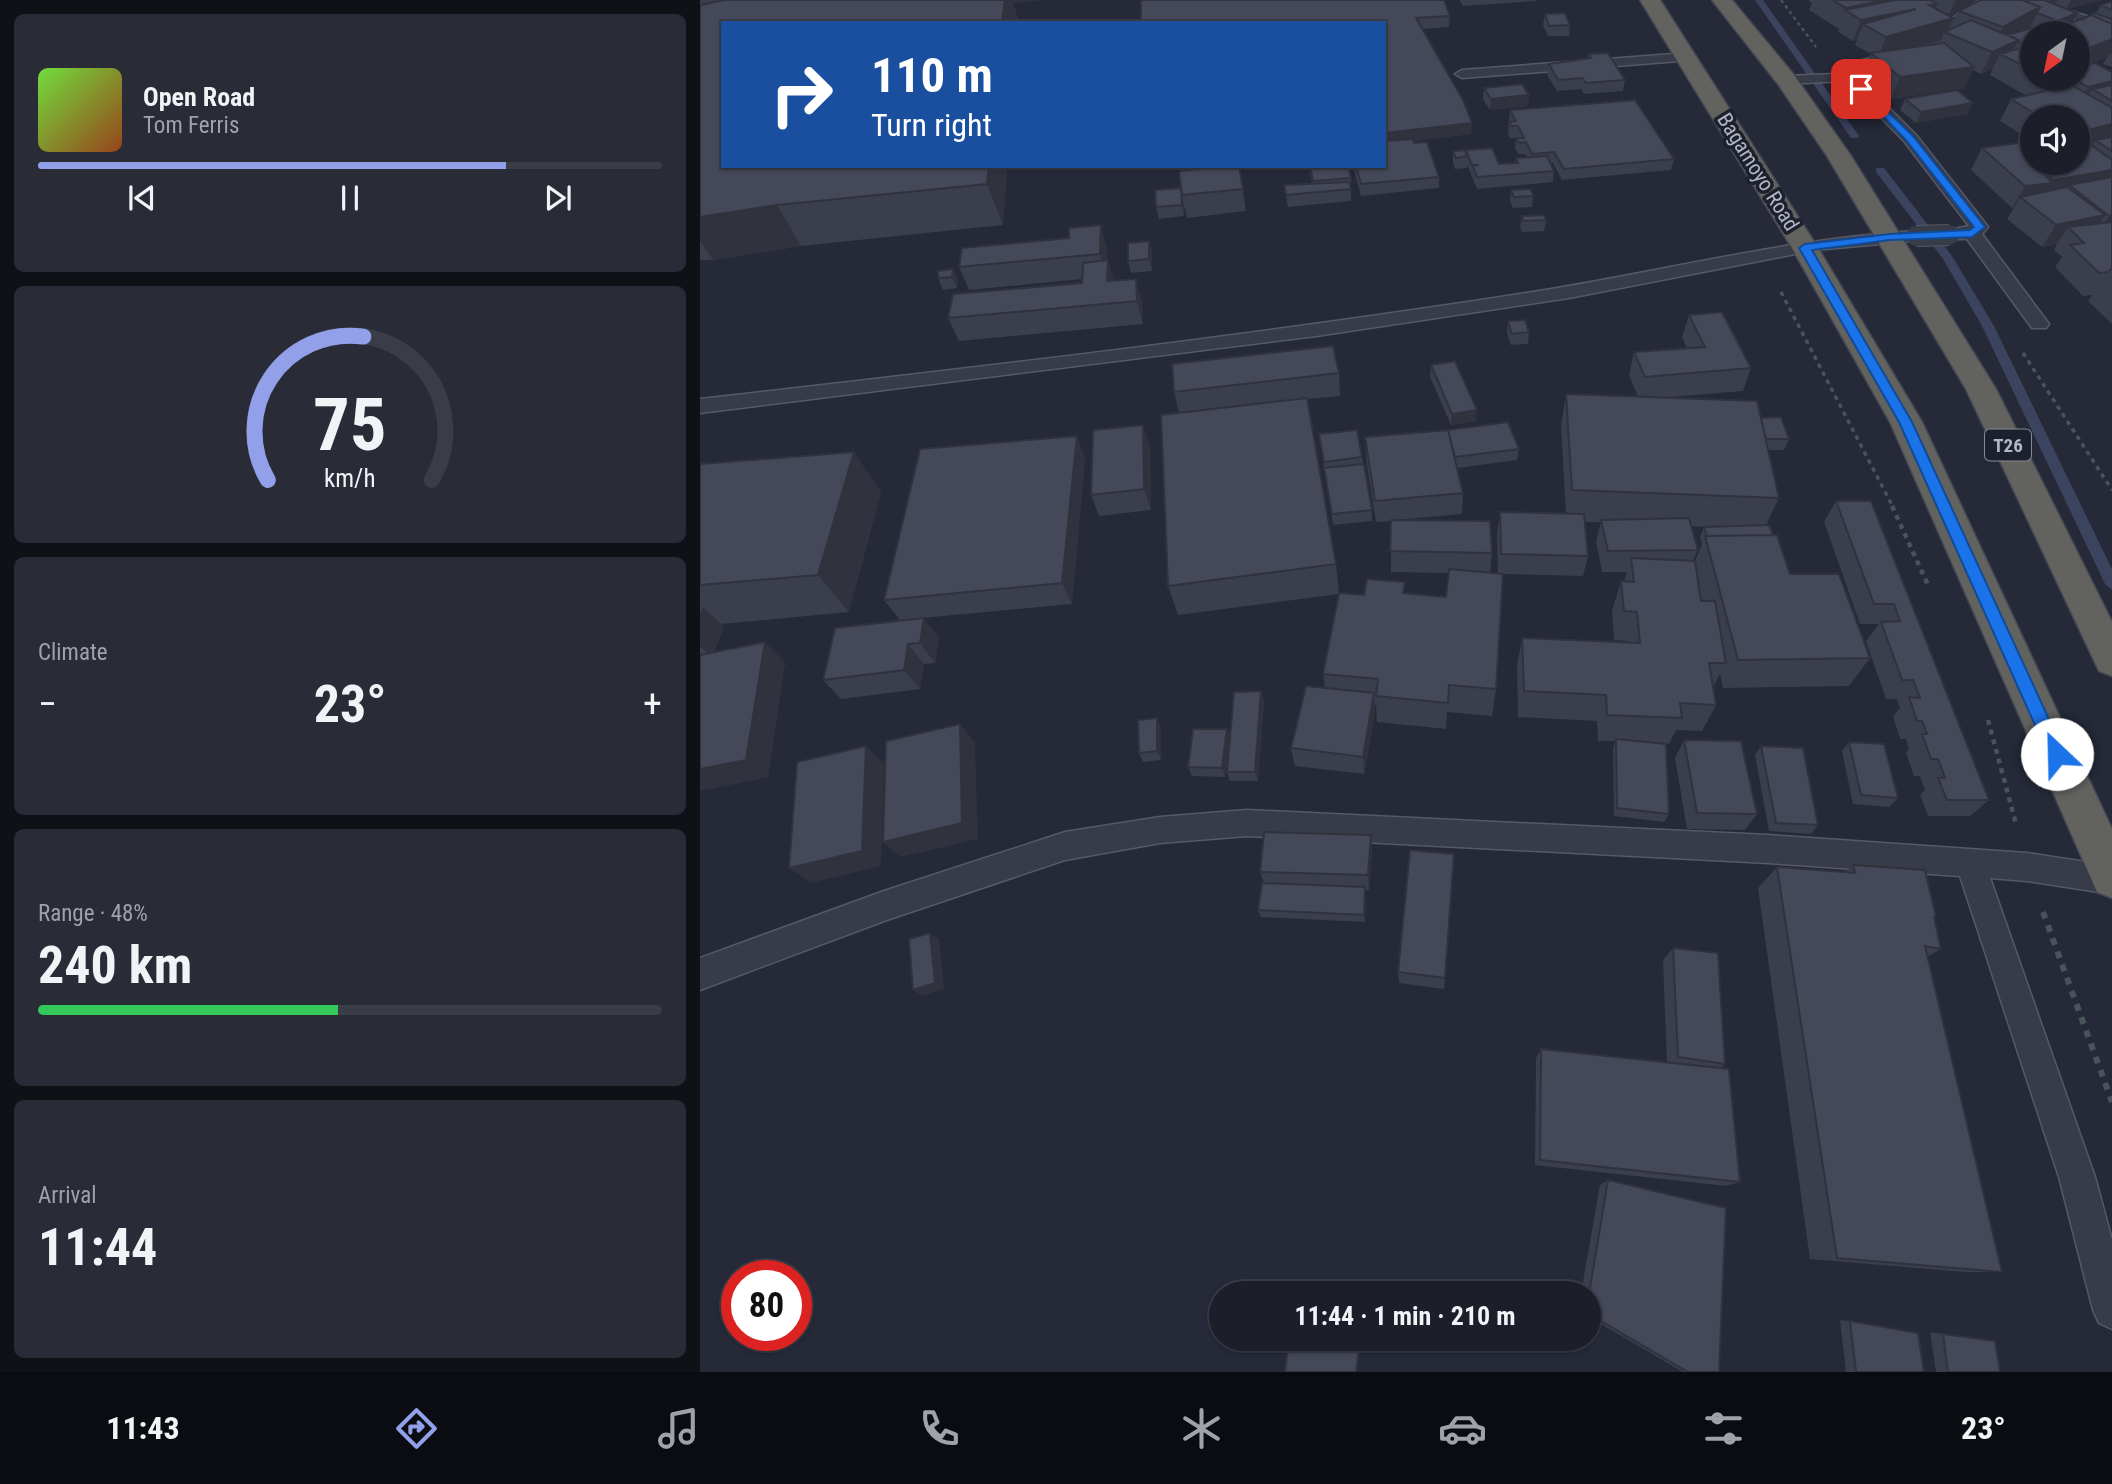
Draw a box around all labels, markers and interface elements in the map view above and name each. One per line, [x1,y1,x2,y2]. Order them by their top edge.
north arrow [2020,21,2090,91]
map controls [2020,21,2090,175]
text: 110 m [871,47,993,104]
icon: right [756,49,847,140]
pin [1831,59,1891,119]
icon: arrive [1842,70,1880,108]
text: Open Road [143,82,255,112]
button: sound [2020,105,2090,175]
text: Turn right [871,106,992,144]
street label: Bagamoyo Road [1712,109,1804,235]
text: Tom Ferris [143,112,239,139]
icon: previous [123,179,161,217]
icon: pause [331,179,369,217]
icon: next [539,179,577,217]
text: 75 [313,383,387,469]
road number: T26 [1985,430,2031,460]
text: km/h [324,464,376,493]
text: Climate [38,639,108,666]
text: 23° [314,674,386,735]
text: − [38,682,57,726]
text: + [643,682,662,726]
position arrow [2020,717,2094,791]
text: Range · 48% [38,900,148,927]
text: 240 km [38,935,192,996]
text: Arrival [38,1182,97,1209]
text: 11:44 [38,1217,157,1278]
speed limit sign: 80 [721,1260,812,1351]
text: 11:44 · 1 min · 210 m [1295,1301,1515,1331]
icon: directions [392,1404,441,1453]
icon: music [654,1404,703,1453]
icon: phone [915,1404,964,1453]
icon: climate [1177,1404,1226,1453]
icon: car [1438,1404,1487,1453]
icon: filters [1699,1404,1748,1453]
text: 11:43 [106,1409,180,1447]
text: 23° [1961,1409,2006,1447]

